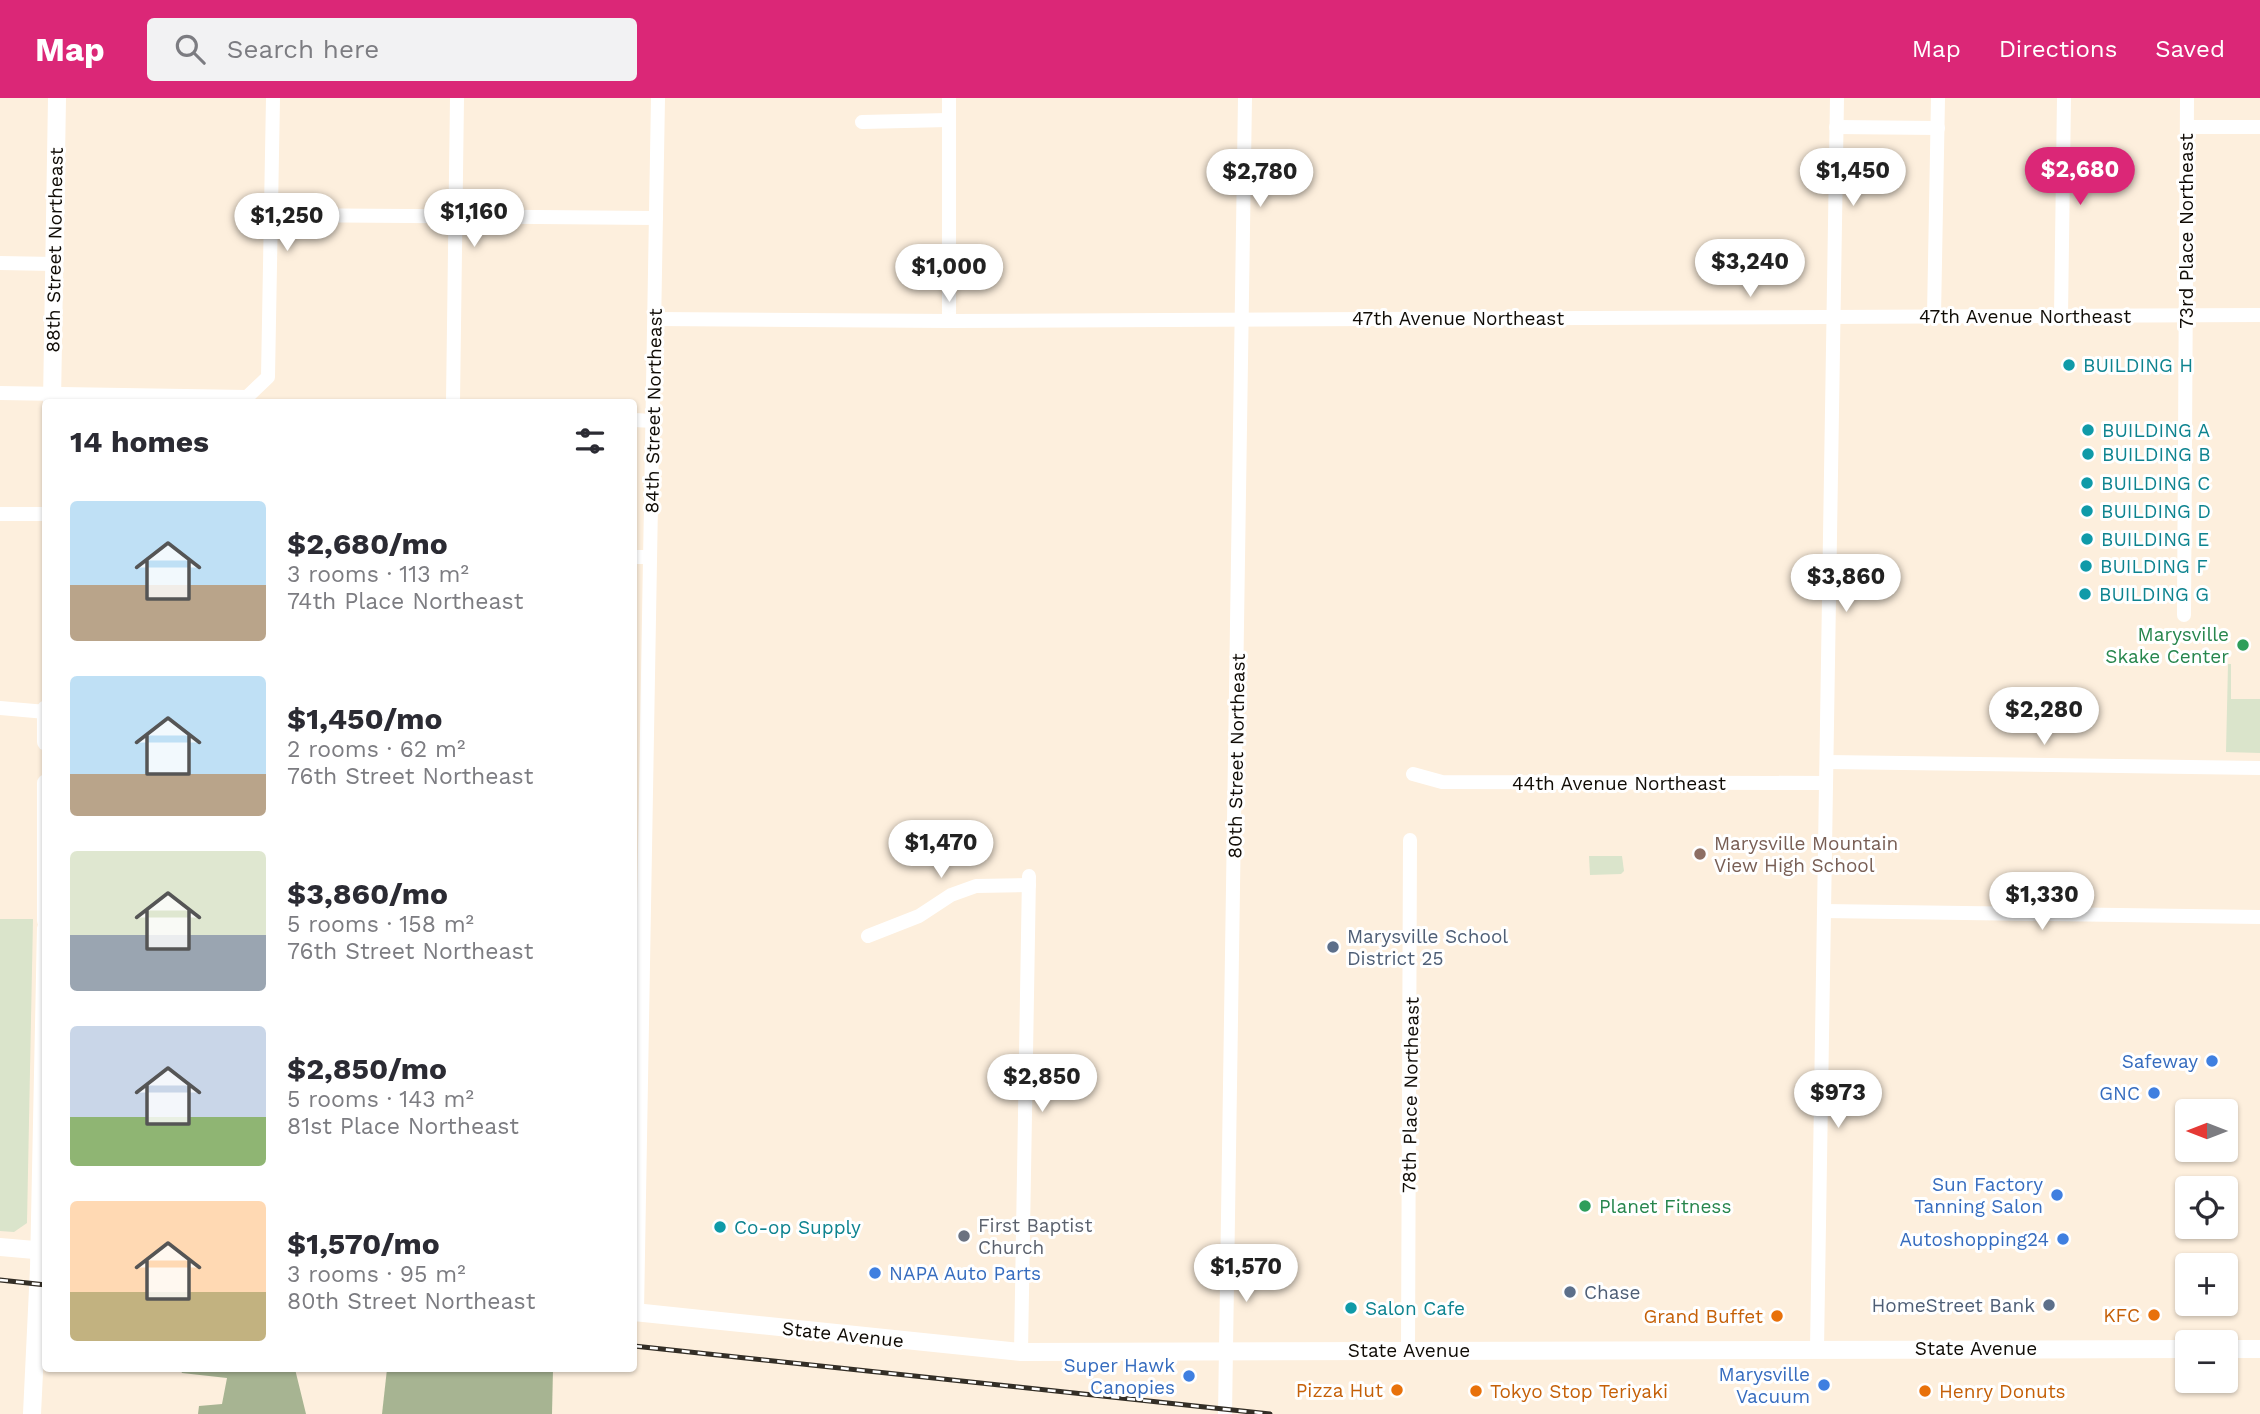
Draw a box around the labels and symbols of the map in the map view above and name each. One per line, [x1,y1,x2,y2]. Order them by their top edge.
street label: 73rd Place Northeast [2175,133,2198,329]
street label: 88th Street Northeast [41,147,68,353]
pin: $1,450 [1796,148,1910,208]
pin: $2,680 [2023,148,2137,207]
pin: $2,780 [1203,150,1317,209]
pin: $1,160 [417,190,531,249]
pin: $1,250 [230,194,344,253]
pin: $3,240 [1693,240,1807,299]
pin: $1,000 [892,244,1006,304]
street label: 47th Avenue Northeast [1919,305,2131,328]
street label: 47th Avenue Northeast [1352,307,1564,330]
street label: 84th Street Northeast [640,308,667,514]
place label: BUILDING H [2083,354,2193,377]
marker: BUILDING H [2061,357,2077,373]
place label: BUILDING A [2102,419,2211,442]
marker: BUILDING A [2080,422,2096,438]
place label: BUILDING B [2102,443,2211,466]
marker: BUILDING B [2080,446,2096,462]
place label: BUILDING C [2101,472,2210,495]
marker: BUILDING C [2079,475,2095,491]
place label: BUILDING D [2101,500,2211,523]
marker: BUILDING D [2079,503,2095,519]
place label: BUILDING E [2101,528,2209,551]
marker: BUILDING E [2079,531,2095,547]
pin: $3,860 [1789,554,1903,614]
place label: BUILDING F [2100,555,2208,578]
marker: BUILDING F [2078,558,2094,574]
place label: BUILDING G [2099,583,2209,606]
marker: BUILDING G [2077,586,2093,602]
place label: Marysville Skake Center [2105,623,2229,668]
marker: Marysville Skake Center [2235,637,2251,653]
street label: 80th Street Northeast [1223,653,1250,859]
pin: $2,280 [1987,688,2101,747]
street label: 44th Avenue Northeast [1512,772,1726,795]
pin: $1,470 [884,820,998,880]
place label: Marysville Mountain View High School [1714,832,1898,877]
marker: Marysville Mountain View High School [1692,846,1708,862]
pin: $1,330 [1985,872,2099,932]
place label: Marysville School District 25 [1347,925,1508,970]
marker: Marysville School District 25 [1325,939,1341,955]
street label: 78th Place Northeast [1397,997,1424,1193]
place label: Safeway [2122,1050,2198,1073]
marker: Safeway [2204,1053,2220,1069]
pin: $2,850 [985,1054,1099,1114]
pin: $973 [1797,1070,1879,1130]
place label: GNC [2099,1082,2140,1105]
marker: GNC [2146,1085,2162,1101]
north arrow [2175,1099,2238,1162]
place label: Sun Factory Tanning Salon [1914,1173,2043,1218]
marker: Sun Factory Tanning Salon [2049,1187,2065,1203]
place label: Planet Fitness [1599,1195,1731,1218]
marker: Planet Fitness [1577,1198,1593,1214]
place label: First Baptist Church [978,1214,1092,1259]
place label: Co-op Supply [734,1216,861,1239]
marker: Co-op Supply [712,1219,728,1235]
marker: First Baptist Church [956,1228,972,1244]
place label: Autoshopping24 [1900,1228,2049,1251]
marker: Autoshopping24 [2055,1231,2071,1247]
pin: $1,570 [1189,1244,1303,1304]
place label: NAPA Auto Parts [889,1262,1041,1285]
marker: NAPA Auto Parts [867,1265,883,1281]
place label: Chase [1584,1281,1641,1304]
marker: Chase [1562,1284,1578,1300]
place label: HomeStreet Bank [1871,1294,2035,1317]
place label: Salon Cafe [1365,1297,1465,1320]
marker: HomeStreet Bank [2041,1297,2057,1313]
marker: Salon Cafe [1343,1300,1359,1316]
place label: KFC [2103,1304,2140,1327]
place label: Grand Buffet [1643,1305,1763,1328]
marker: KFC [2146,1307,2162,1323]
marker: Grand Buffet [1769,1308,1785,1324]
street label: State Avenue [781,1317,905,1352]
street label: State Avenue [1915,1337,2037,1360]
street label: State Avenue [1348,1339,1470,1362]
place label: Super Hawk Canopies [1063,1354,1175,1399]
place label: Marysville Vacuum [1719,1363,1810,1408]
marker: Super Hawk Canopies [1181,1368,1197,1384]
marker: Marysville Vacuum [1816,1377,1832,1393]
place label: Pizza Hut [1296,1379,1383,1402]
place label: Tokyo Stop Teriyaki [1490,1380,1668,1403]
place label: Henry Donuts [1939,1380,2066,1403]
marker: Pizza Hut [1389,1382,1405,1398]
marker: Tokyo Stop Teriyaki [1468,1383,1484,1399]
marker: Henry Donuts [1917,1383,1933,1399]

